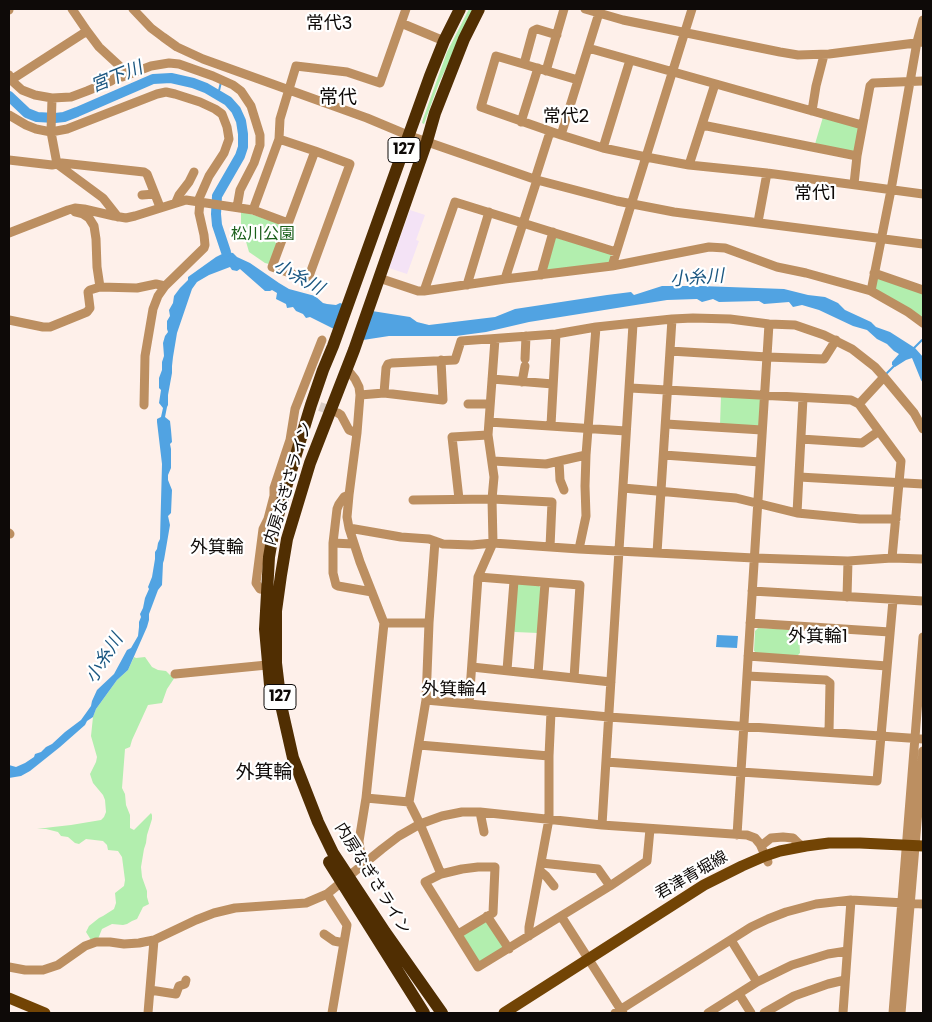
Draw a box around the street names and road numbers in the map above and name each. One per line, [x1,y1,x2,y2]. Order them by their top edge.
road number: 127 [388,138,420,162]
street label: 内房なぎさライン [261,420,317,548]
road number: 127 [264,684,296,710]
street label: 内房なぎさライン [330,820,414,938]
street label: 君津青堀線 [653,848,731,904]

